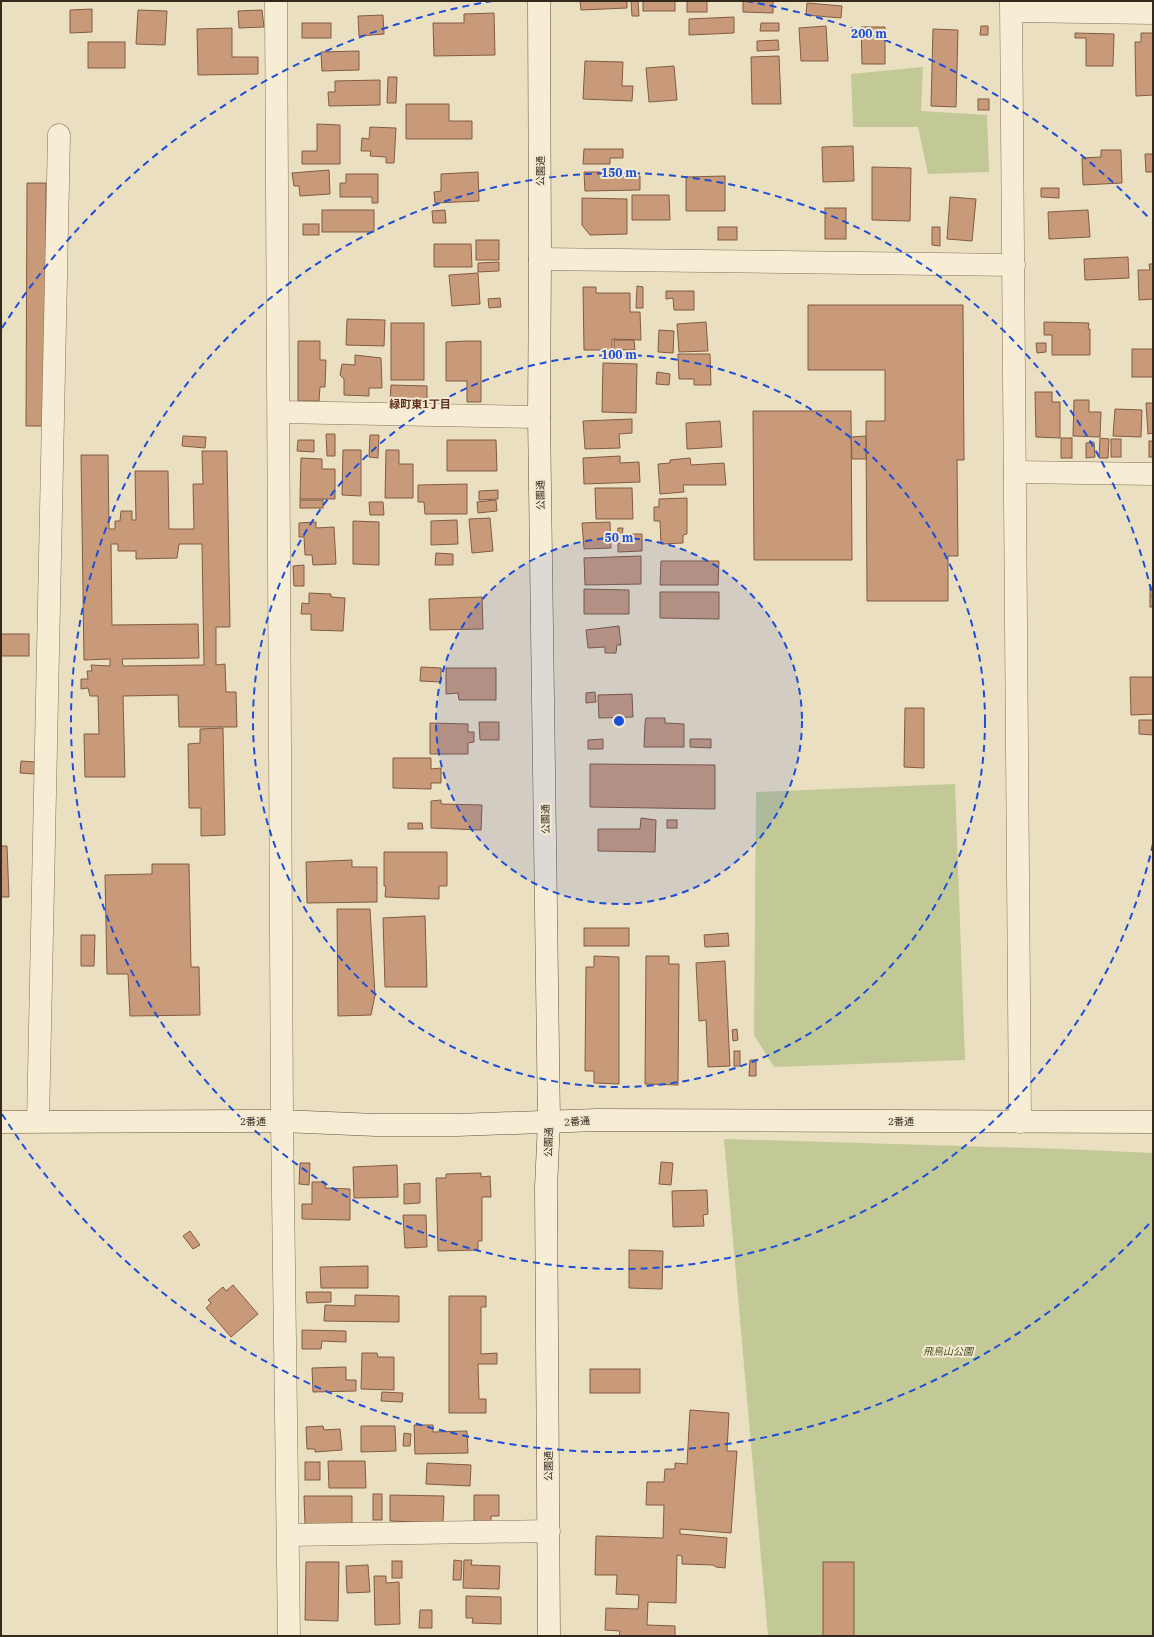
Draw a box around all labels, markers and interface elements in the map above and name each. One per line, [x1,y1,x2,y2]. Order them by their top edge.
text: 200 m [851,26,887,41]
street label: 公園通 [534,156,547,186]
text: 150 m [601,165,637,180]
text: 100 m [601,347,637,362]
district label: 緑町東1丁目 [389,397,451,411]
street label: 公園通 [534,480,547,510]
text: 50 m [605,530,634,545]
centre of rings [612,714,626,728]
street label: 公園通 [539,804,552,834]
street label: 2番通 [564,1114,590,1129]
street label: 2番通 [240,1115,266,1128]
street label: 2番通 [888,1115,914,1128]
street label: 公園通 [541,1127,556,1157]
park label: 飛鳥山公園 [923,1345,975,1358]
street label: 公園通 [542,1451,555,1481]

